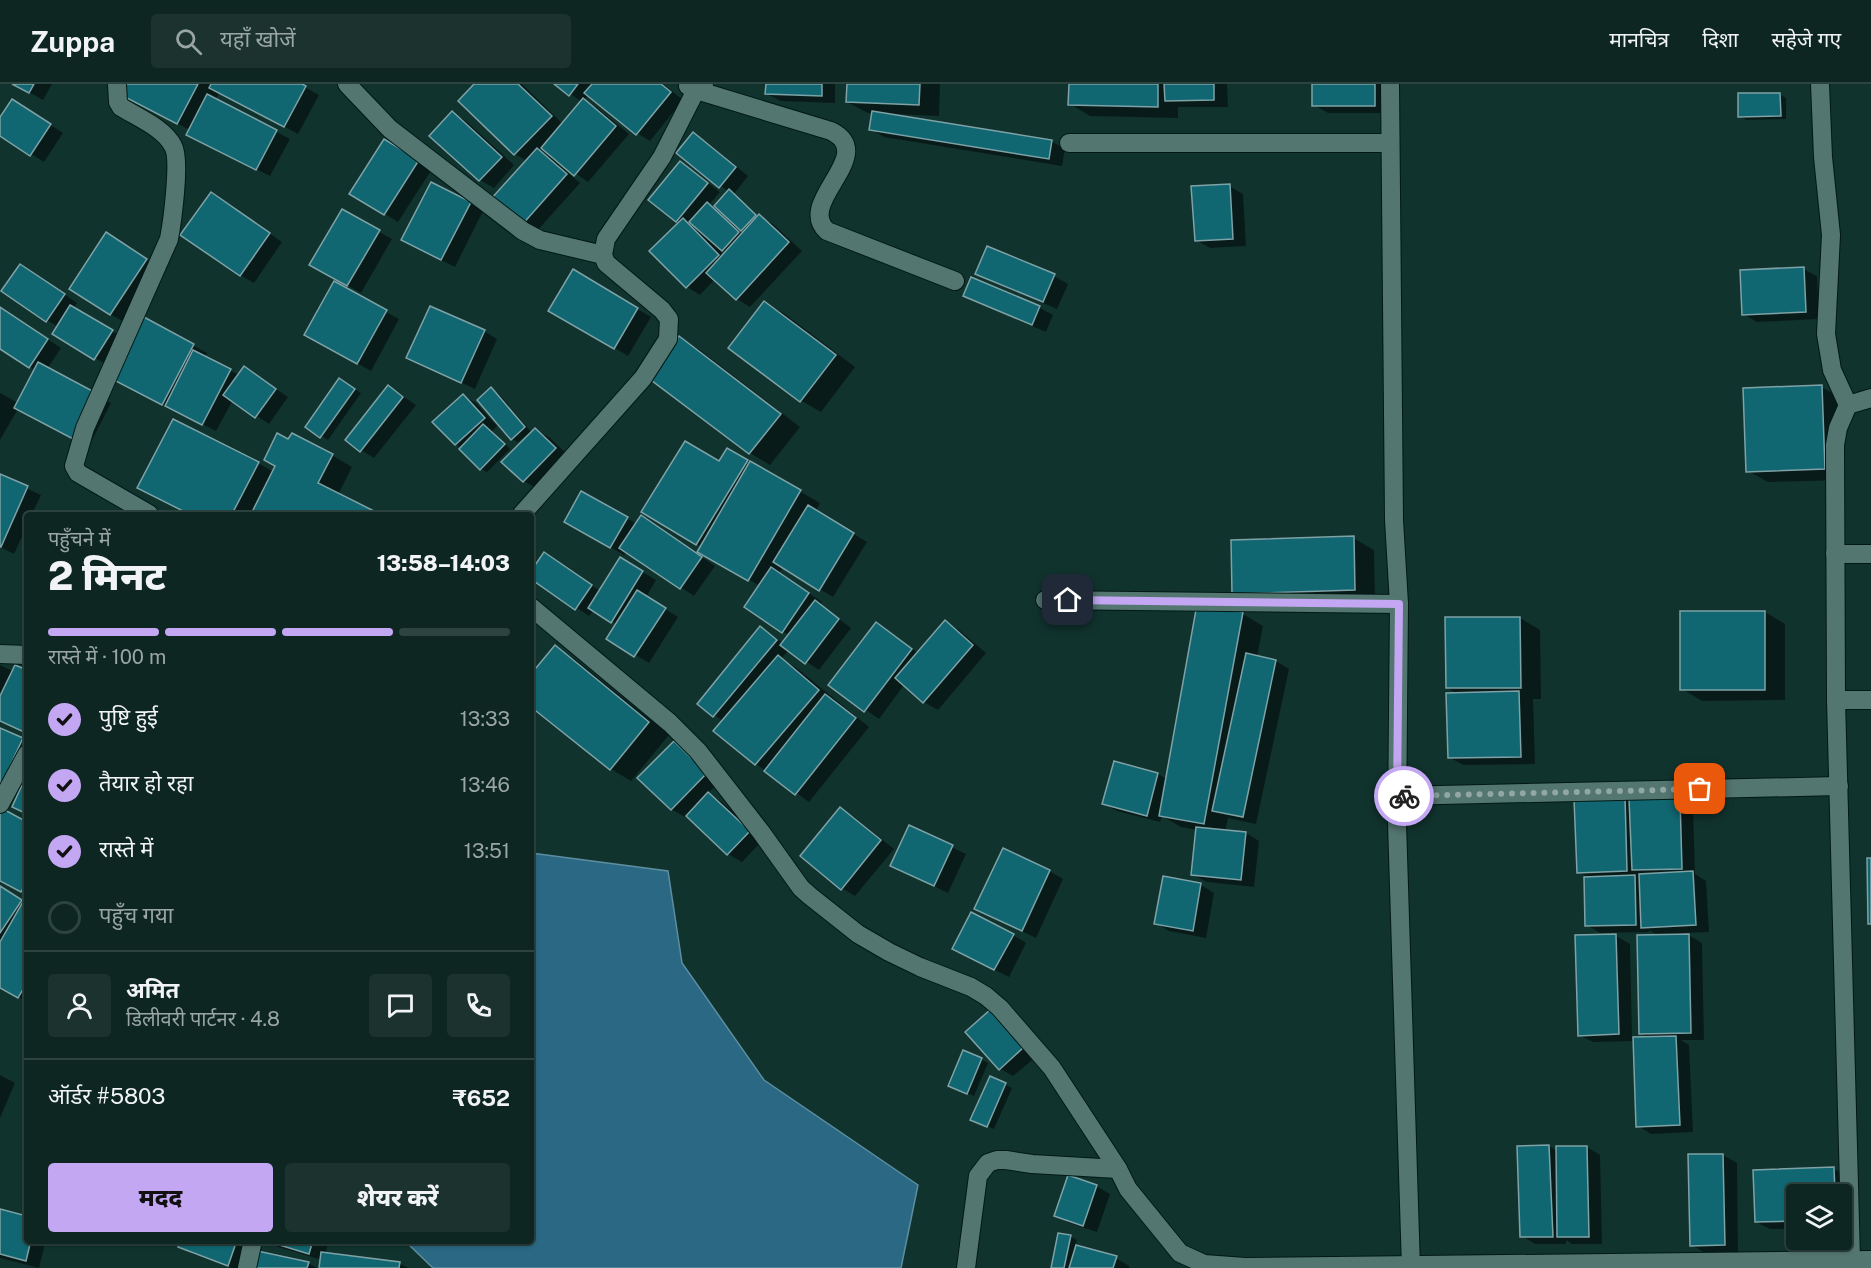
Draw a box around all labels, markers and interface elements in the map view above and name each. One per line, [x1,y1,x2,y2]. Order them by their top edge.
search box [151,14,571,68]
text: Zuppa [30,25,115,58]
icon: search [172,25,205,58]
text: यहाँ खोजें [220,26,296,52]
text: मानचित्र [1609,27,1669,52]
text: दिशा [1702,27,1739,52]
text: सहेजे गए [1772,27,1841,52]
text: पहुँचने में [48,527,111,551]
text: 13:58–14:03 [377,550,510,576]
text: 2 मिनट [48,553,166,599]
pin [1042,574,1093,625]
icon: home [1051,583,1084,616]
text: रास्ते में · 100 m [48,645,166,669]
icon: check [48,703,81,736]
text: पुष्टि हुई [99,704,158,730]
text: 13:33 [460,707,510,731]
pin [1674,763,1725,814]
courier [1374,766,1434,826]
icon: check [48,769,81,802]
text: तैयार हो रहा [99,770,193,796]
icon: bag [1683,772,1716,805]
text: 13:46 [460,773,510,797]
icon: bike [1388,780,1421,813]
icon: check [48,835,81,868]
text: रास्ते में [99,836,153,862]
text: 13:51 [464,839,510,863]
text: पहुँच गया [99,902,173,928]
button: person [48,974,111,1037]
button: chat [369,974,432,1037]
button: phone [447,974,510,1037]
text: अमित [126,977,179,1003]
text: डिलीवरी पार्टनर · 4.8 [126,1007,280,1031]
text: ऑर्डर #5803 [48,1083,165,1109]
text: ₹652 [453,1085,510,1111]
button: मदद [48,1163,273,1232]
button: शेयर करें [285,1163,510,1232]
map controls [1786,1184,1852,1250]
button: layers [1786,1184,1852,1250]

